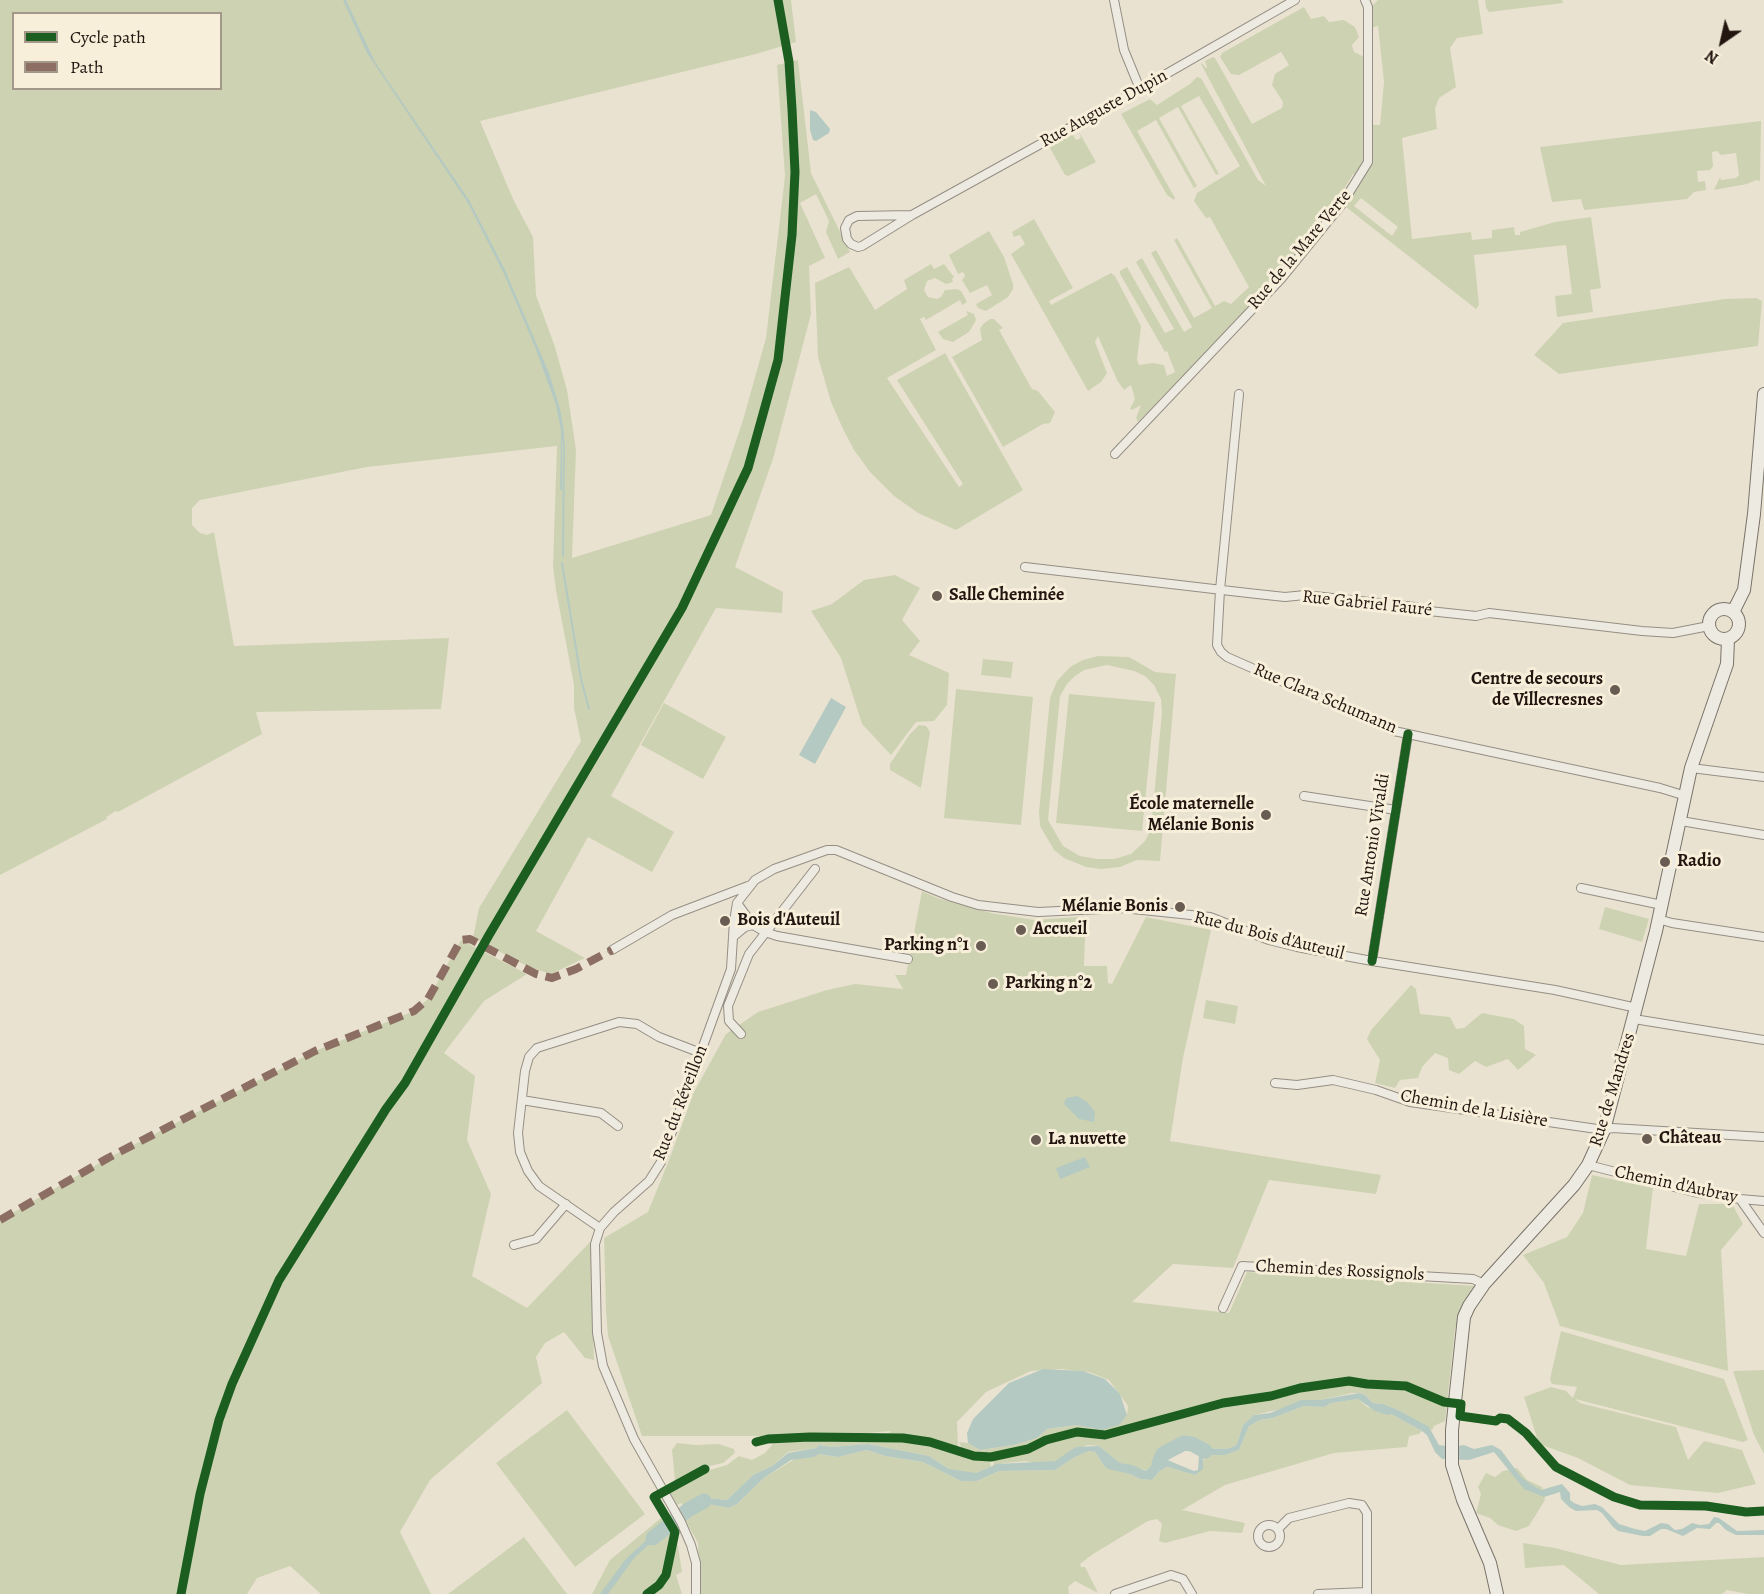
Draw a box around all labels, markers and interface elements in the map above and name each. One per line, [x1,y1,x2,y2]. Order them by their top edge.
legend [12,12,222,90]
north arrow [1692,12,1752,72]
text: Cycle path [70,25,146,49]
text: N [1701,45,1723,69]
text: Path [70,55,104,79]
street label: Rue Auguste Dupin [1037,65,1171,153]
street label: Rue de la Mare Verte [1244,186,1356,314]
place label: Salle Cheminée [949,585,1064,607]
street label: Rue Gabriel Fauré [1301,586,1433,622]
marker: Salle Cheminée [930,589,944,603]
street label: Rue Clara Schumann [1250,659,1400,739]
place label: Centre de secours de Villecresnes [1471,669,1603,712]
marker: Centre de secours de Villecresnes [1608,683,1622,697]
street label: Rue Antonio Vivaldi [1351,772,1395,918]
place label: École maternelle Mélanie Bonis [1129,794,1254,836]
marker: École maternelle Mélanie Bonis [1259,808,1273,822]
place label: Radio [1677,851,1721,873]
marker: Radio [1658,855,1672,869]
place label: Mélanie Bonis [1061,896,1168,918]
marker: Mélanie Bonis [1173,900,1187,914]
street label: Rue du Bois d'Auteuil [1192,907,1346,965]
place label: Bois d'Auteuil [737,910,840,932]
marker: Bois d'Auteuil [718,914,732,928]
place label: Accueil [1033,919,1087,941]
marker: Accueil [1014,923,1028,937]
place label: Parking n°1 [884,935,969,957]
marker: Parking n°1 [974,939,988,953]
place label: Parking n°2 [1005,973,1092,995]
marker: Parking n°2 [986,977,1000,991]
street label: Rue de Mandres [1585,1030,1641,1150]
street label: Rue du Réveillon [649,1042,713,1164]
street label: Chemin de la Lisière [1399,1085,1549,1133]
place label: Château [1659,1128,1721,1150]
place label: La nuvette [1048,1129,1126,1151]
marker: Château [1640,1132,1654,1146]
marker: La nuvette [1029,1133,1043,1147]
street label: Chemin d'Aubray [1612,1161,1740,1209]
street label: Chemin des Rossignols [1255,1256,1425,1286]

